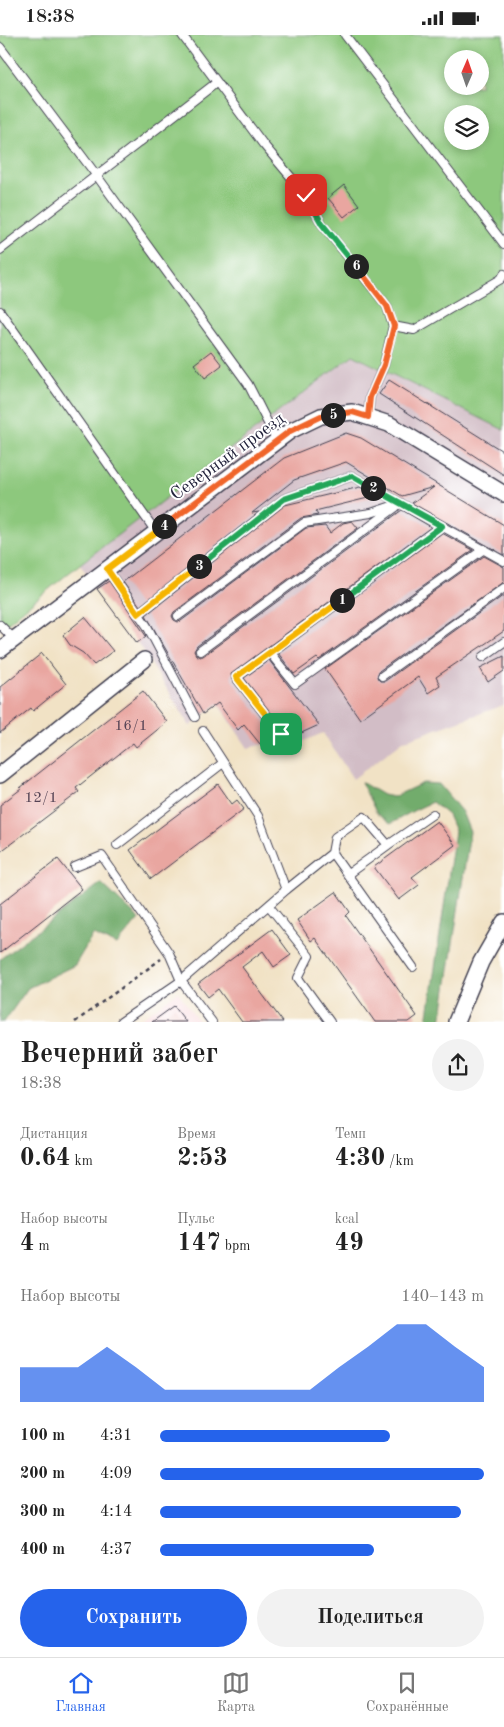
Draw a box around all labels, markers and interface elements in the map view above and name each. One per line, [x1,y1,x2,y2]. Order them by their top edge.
text: 18:38 [25,8,74,27]
north arrow [444,50,489,95]
map controls [444,50,489,150]
button: layers [444,105,489,150]
pin [285,174,327,216]
icon: check [292,181,320,209]
pin: 6 [344,253,368,279]
text: 6 [352,259,361,273]
pin: 5 [320,403,346,427]
text: 5 [329,408,338,422]
street label: Северный проезд [167,409,288,504]
pin: 2 [360,475,386,501]
text: 2 [369,481,378,495]
pin: 4 [152,513,176,539]
text: 4 [160,519,169,533]
pin: 3 [186,553,212,579]
text: 3 [195,559,204,573]
pin: 1 [330,587,354,613]
text: 1 [338,593,347,607]
pin [260,713,302,755]
house number: 16/1 [115,719,147,734]
icon: arrive [267,720,295,748]
house number: 12/1 [25,791,57,806]
button: share [432,1039,484,1091]
text: Вечерний забег [20,1041,218,1069]
text: 18:38 [20,1076,62,1092]
text: Дистанция [20,1127,88,1141]
text: Время [177,1127,216,1141]
text: Темп [335,1127,366,1141]
text: 0.64 [20,1146,71,1171]
text: 2:53 [177,1146,228,1171]
text: 4:30 [335,1146,385,1171]
text: km [71,1154,93,1168]
text: /km [385,1154,414,1168]
text: Набор высоты [20,1212,108,1226]
text: Пульс [177,1212,215,1226]
text: kcal [335,1212,359,1226]
text: 4 [20,1231,35,1256]
text: 147 [177,1231,221,1256]
text: 49 [335,1231,364,1256]
text: m [35,1239,50,1253]
text: bpm [221,1239,250,1253]
text: Набор высоты [20,1289,120,1305]
text: 140–143 m [401,1289,484,1305]
text: 100 m [20,1428,65,1444]
text: 4:31 [100,1428,132,1444]
text: 200 m [20,1466,65,1482]
text: 4:09 [100,1466,132,1482]
text: 300 m [20,1504,65,1520]
text: 4:14 [100,1504,132,1520]
text: 400 m [20,1542,65,1558]
text: 4:37 [100,1542,132,1558]
button: Сохранить [20,1589,247,1647]
button: Поделиться [257,1589,484,1647]
tab: Главная [56,1669,106,1716]
tab: Карта [217,1669,255,1716]
tab: Сохранённые [366,1669,448,1716]

